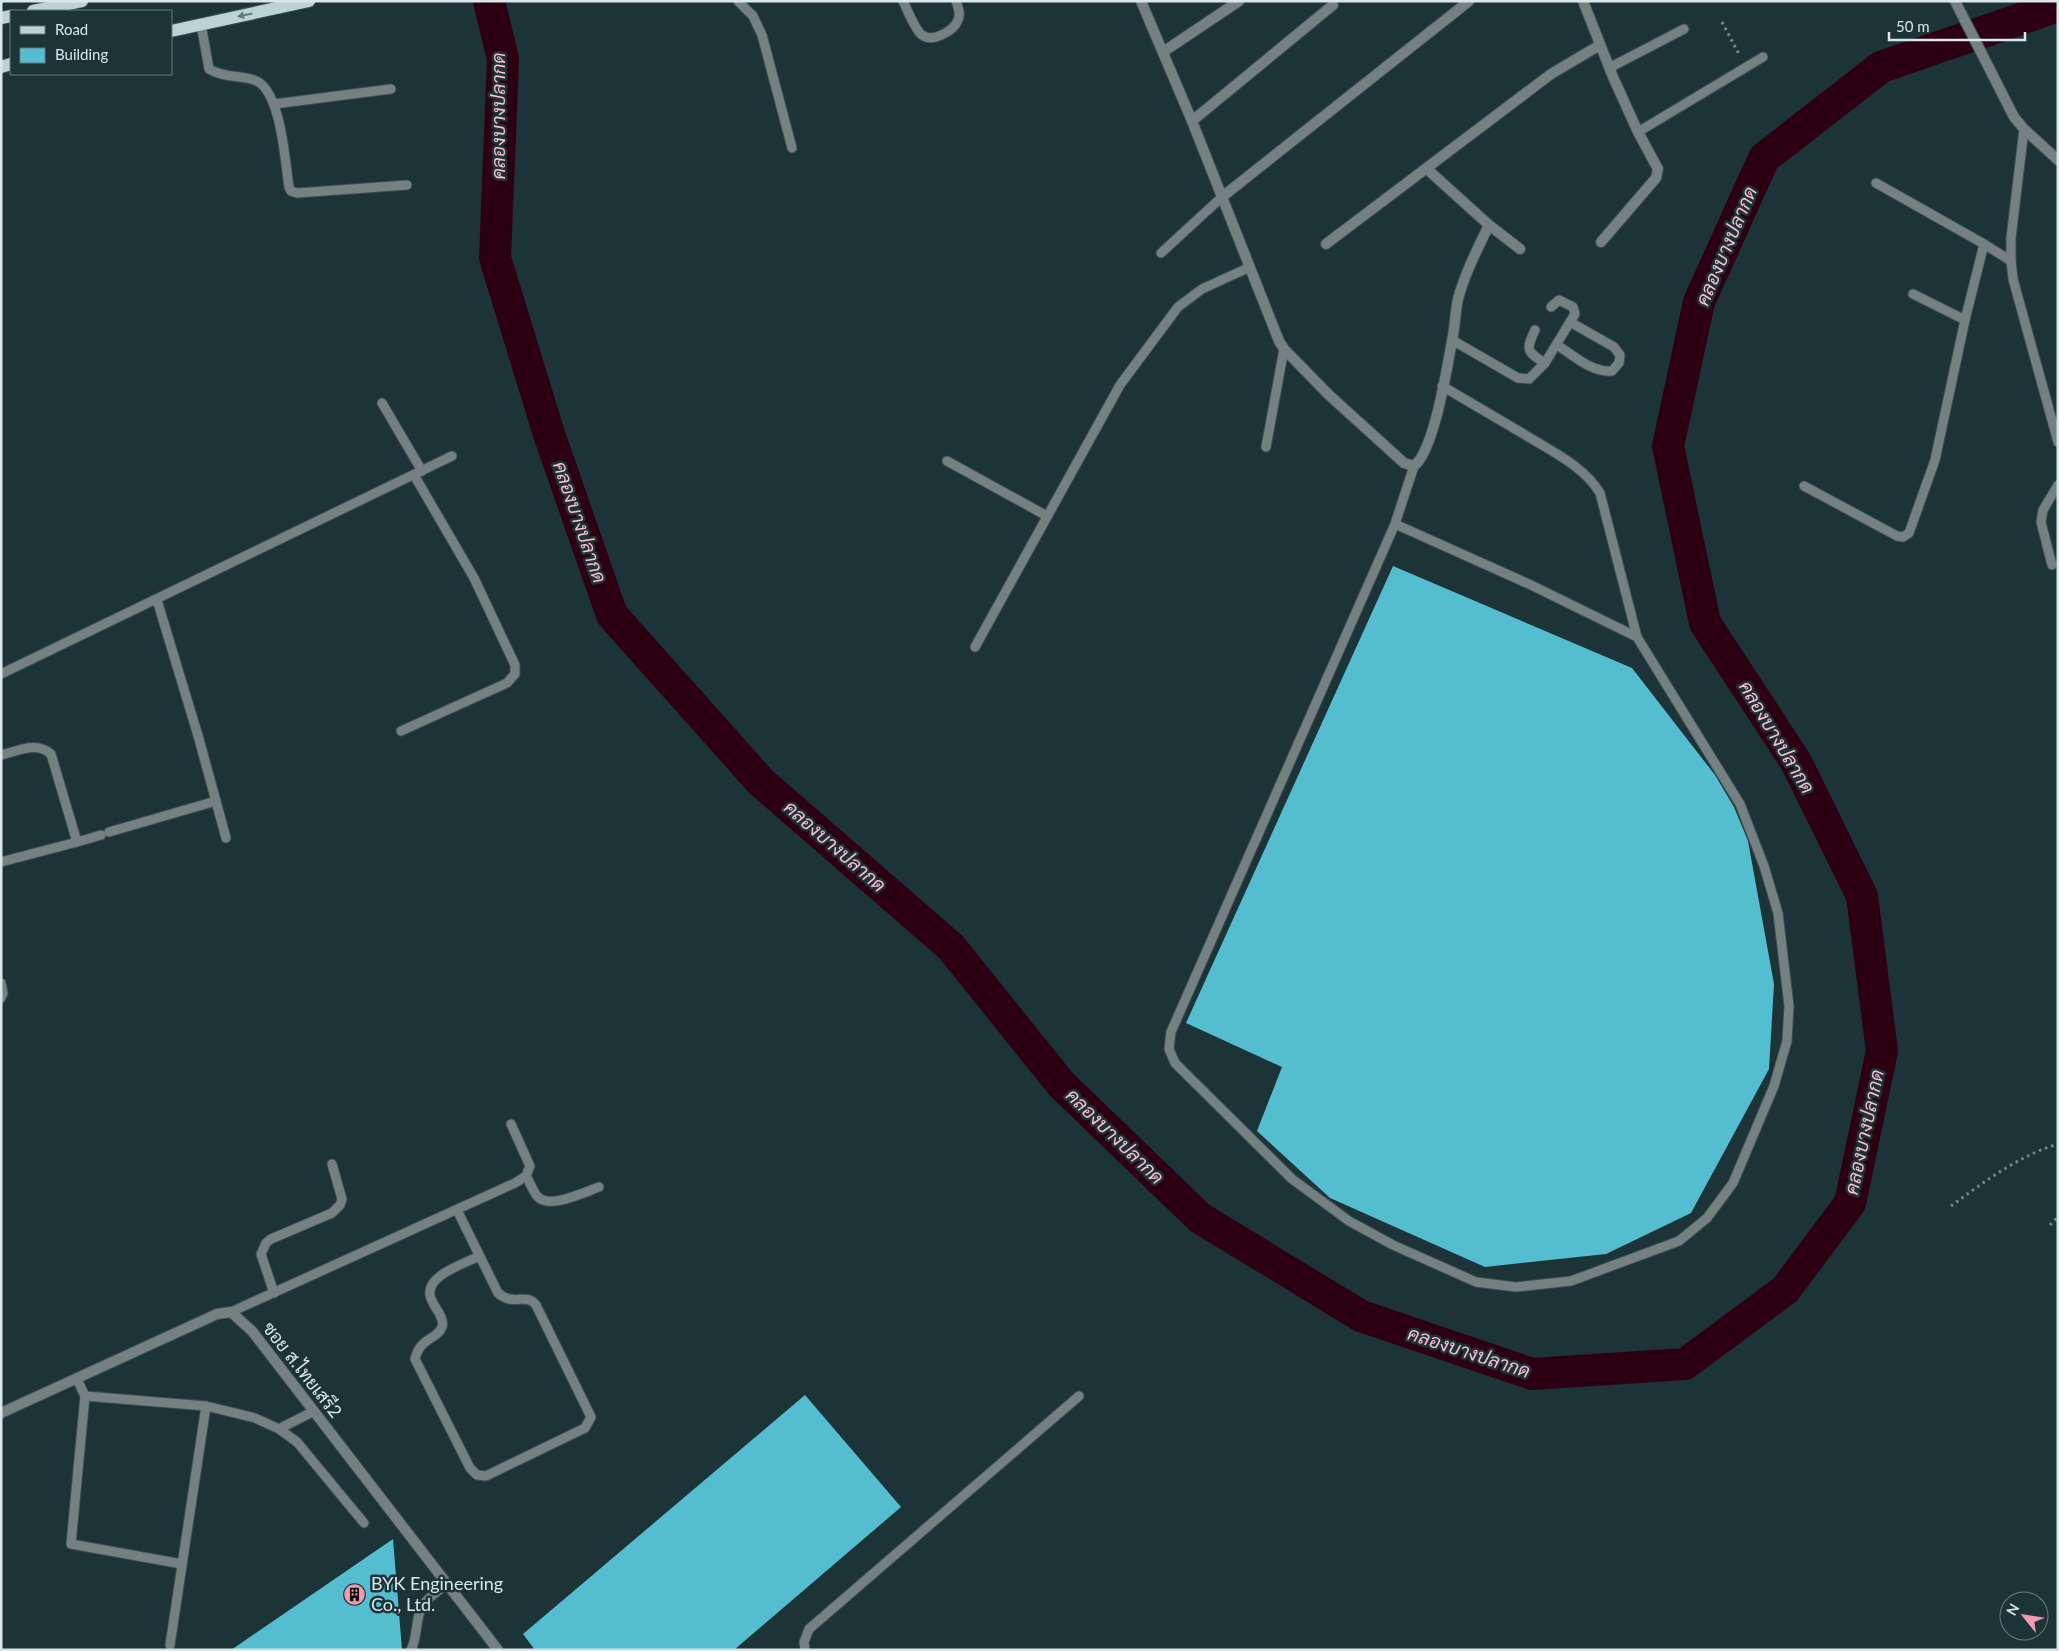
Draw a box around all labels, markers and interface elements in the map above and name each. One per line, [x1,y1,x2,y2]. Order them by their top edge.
legend [10,10,172,75]
scale bar [1889,10,2025,42]
one-way arrow [237,11,252,19]
text: 50 m [1896,17,1930,35]
text: Road [55,20,88,38]
text: Building [55,45,108,63]
water label: คลองบางปลากด [486,52,509,180]
water label: คลองบางปลากด [1690,183,1761,309]
water label: คลองบางปลากด [549,458,612,586]
water label: คลองบางปลากด [1735,676,1820,797]
water label: คลองบางปลากด [780,795,891,896]
water label: คลองบางปลากด [1839,1067,1888,1197]
water label: คลองบางปลากด [1062,1083,1169,1188]
street label: ซอย ส.ไทยเสรี2 [259,1316,348,1422]
water label: คลองบางปลากด [1405,1321,1533,1382]
place label: BYK Engineering Co., Ltd. [371,1572,503,1615]
building icon: BYK Engineering Co., Ltd. [343,1582,367,1606]
north arrow [1999,1591,2049,1641]
text: N [2002,1600,2022,1618]

